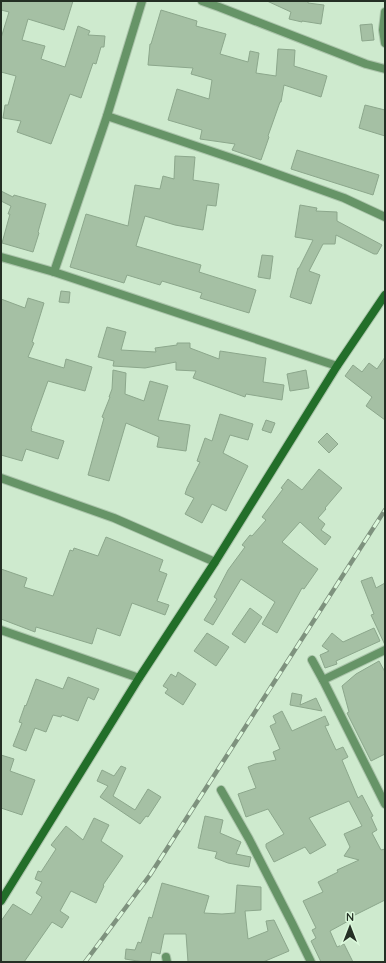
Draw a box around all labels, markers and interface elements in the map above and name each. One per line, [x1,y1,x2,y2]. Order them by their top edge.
north arrow [330,907,370,947]
text: N [346,910,354,924]

